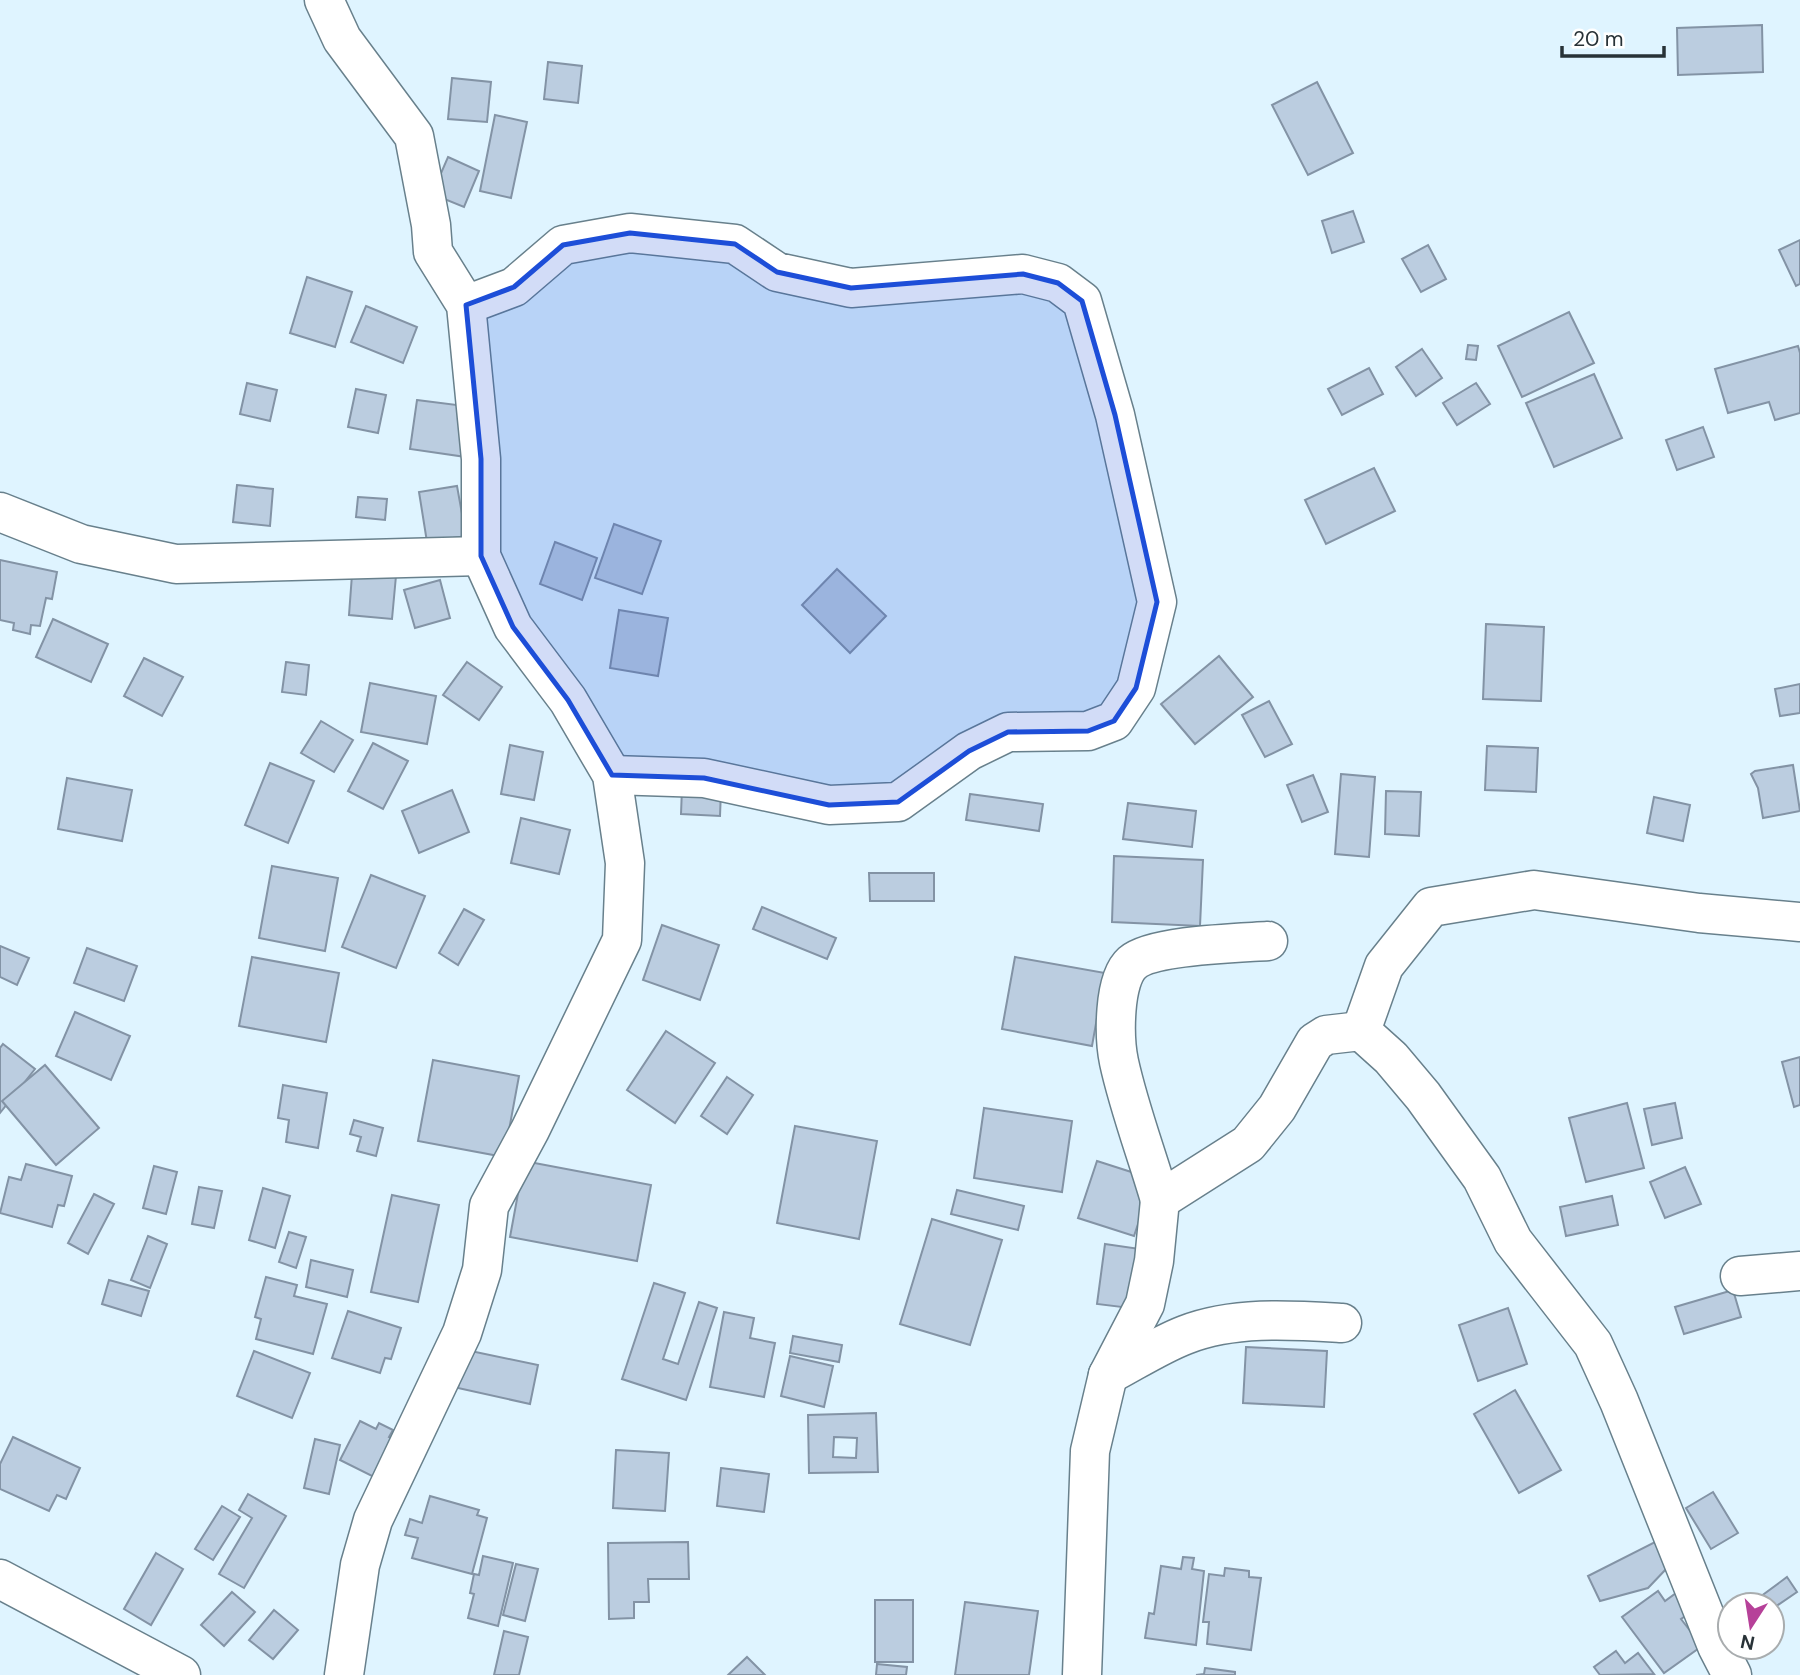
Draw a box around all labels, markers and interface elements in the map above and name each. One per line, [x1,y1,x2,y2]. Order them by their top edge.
scale bar [1562,14,1664,58]
text: 20 m [1573,25,1624,53]
north arrow [1716,1591,1786,1661]
text: N [1738,1628,1757,1656]

